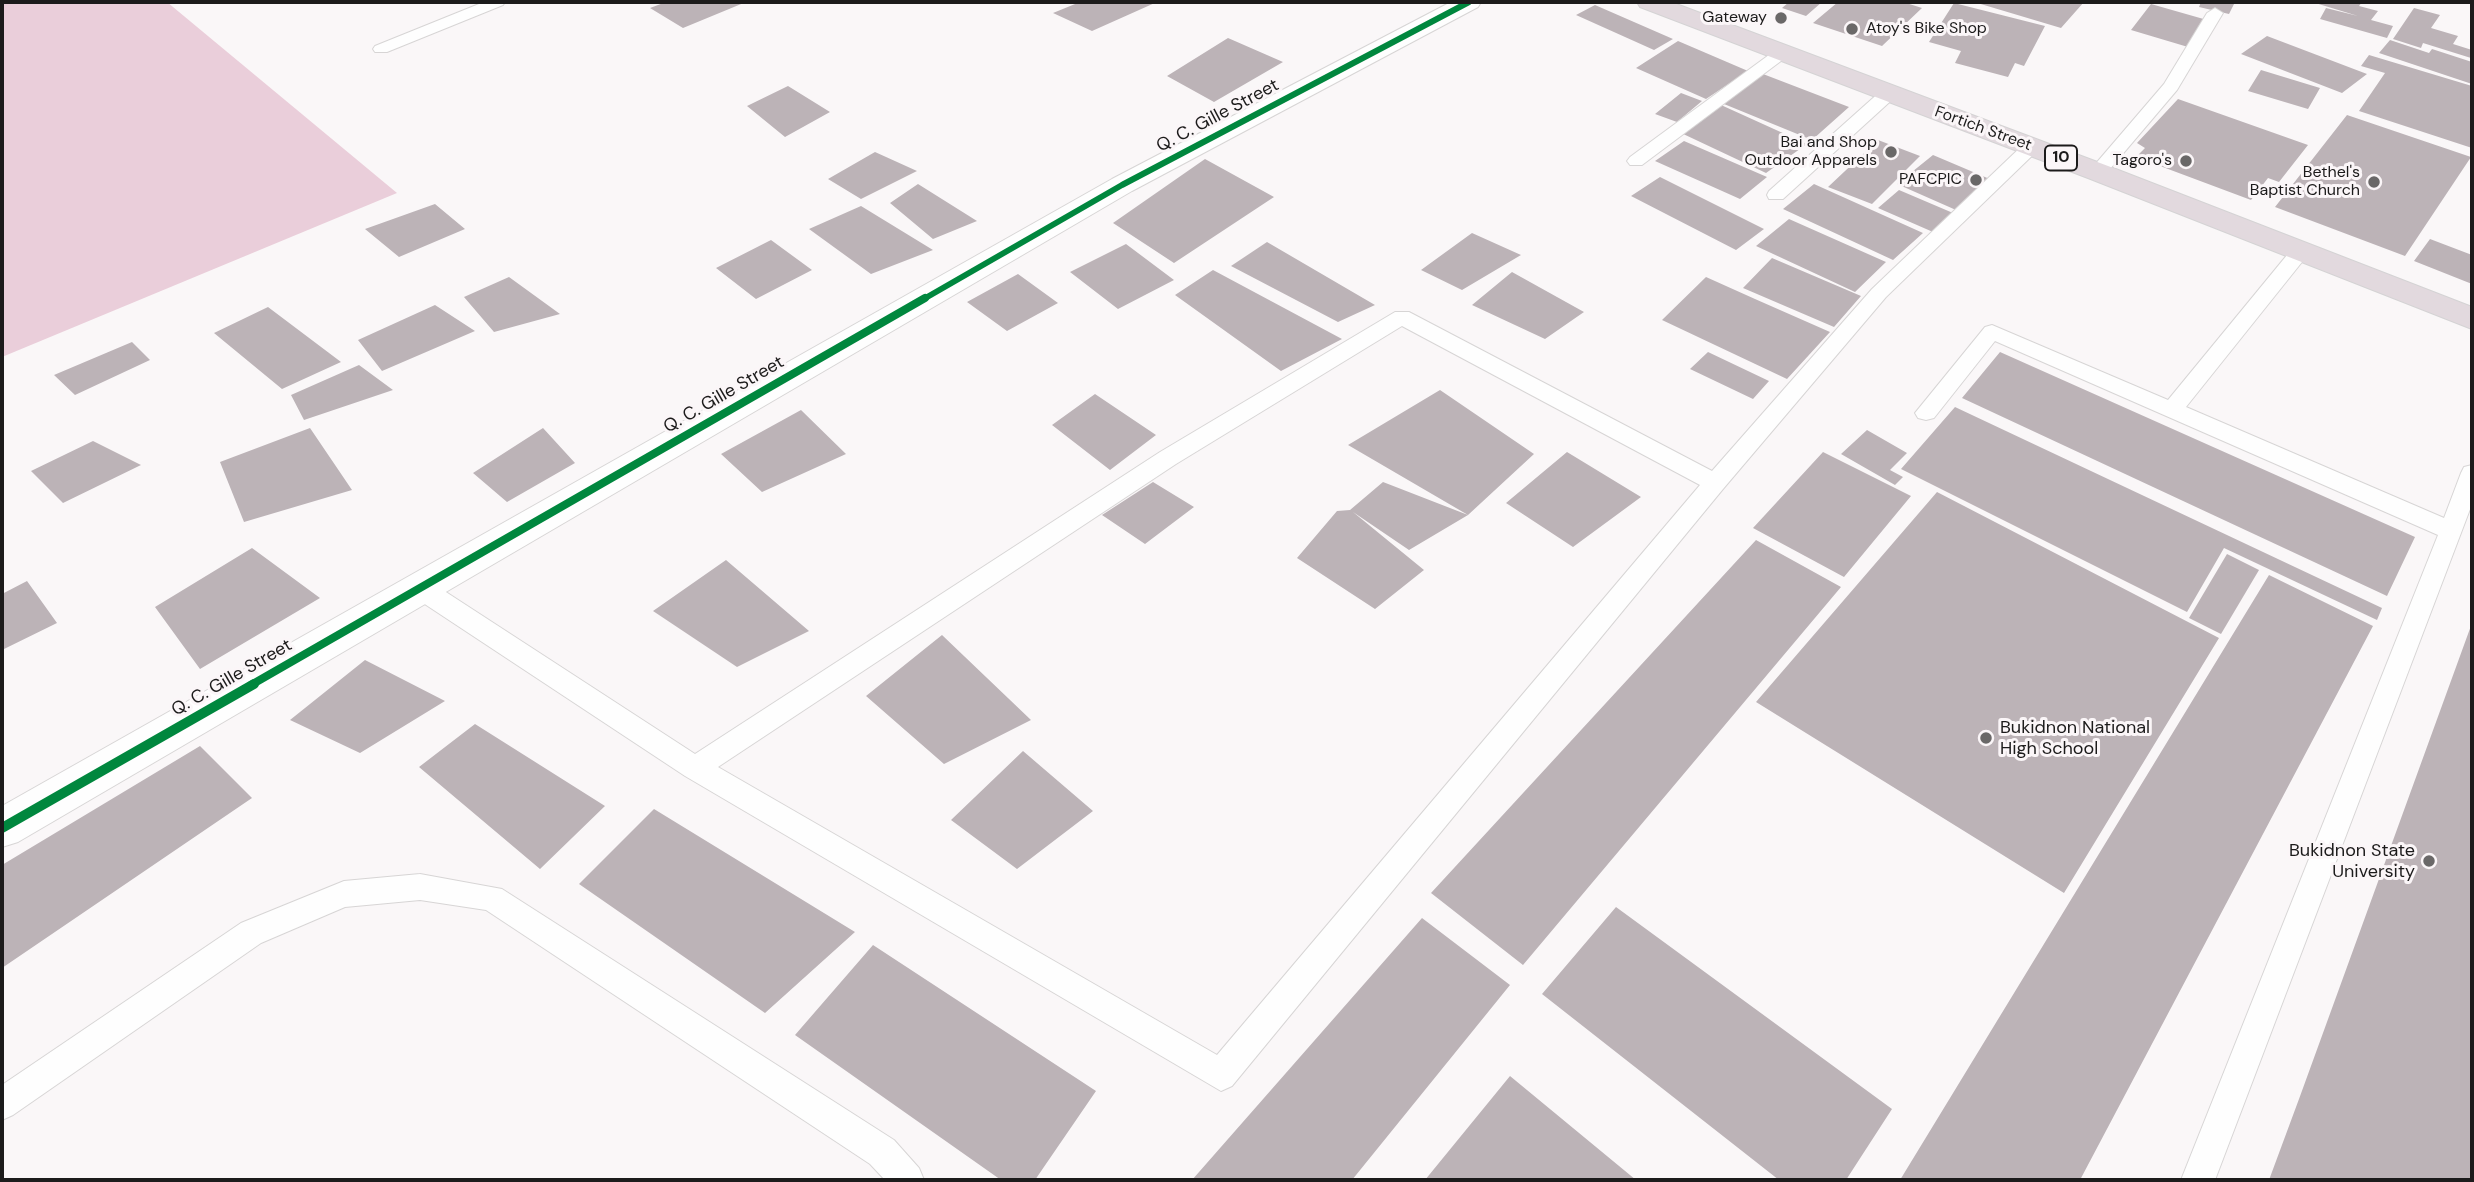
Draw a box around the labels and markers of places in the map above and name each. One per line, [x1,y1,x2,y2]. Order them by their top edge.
place label: Gateway [1702,8,1767,28]
marker: Gateway [1773,10,1789,26]
place label: Atoy's Bike Shop [1866,19,1987,39]
marker: Atoy's Bike Shop [1844,21,1860,37]
place label: Bai and Shop Outdoor Apparels [1745,133,1877,171]
marker: Bai and Shop Outdoor Apparels [1883,144,1899,160]
place label: Tagoro's [2112,151,2172,171]
marker: Tagoro's [2178,153,2194,169]
place label: Bethel's Baptist Church [2250,163,2360,201]
place label: PAFCPIC [1899,170,1962,190]
marker: PAFCPIC [1968,172,1984,188]
marker: Bethel's Baptist Church [2366,174,2382,190]
place label: Bukidnon National High School [2000,717,2150,760]
marker: Bukidnon National High School [1978,730,1994,746]
place label: Bukidnon State University [2289,840,2415,882]
marker: Bukidnon State University [2421,853,2437,869]

